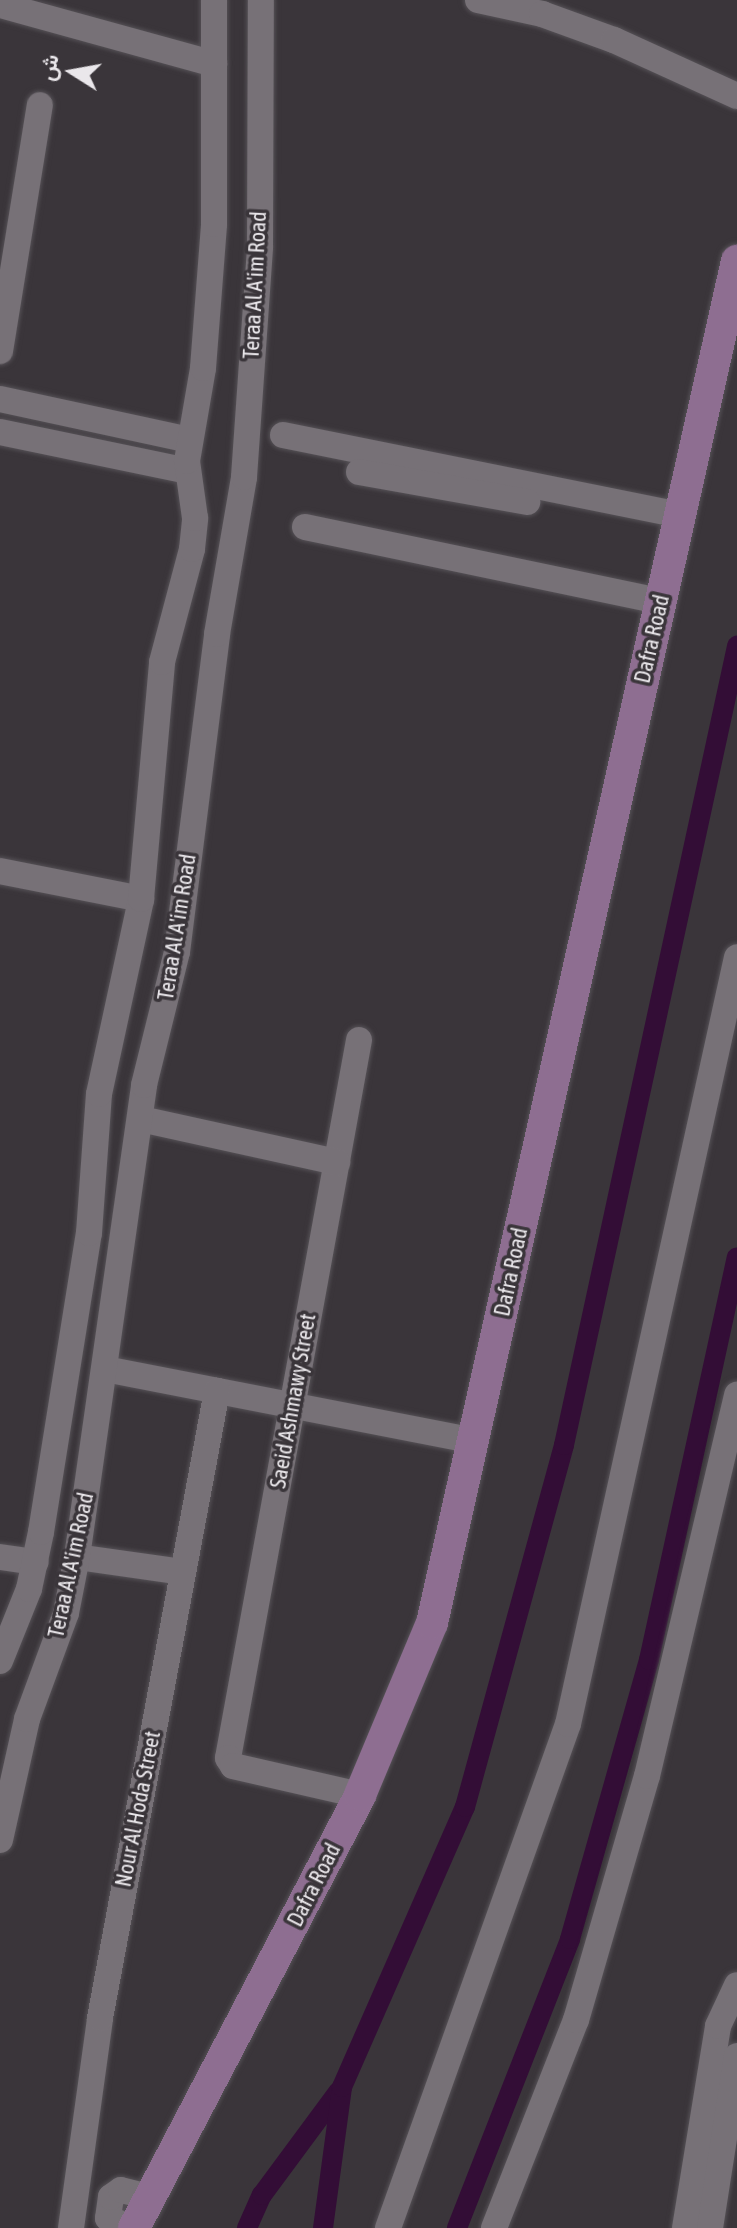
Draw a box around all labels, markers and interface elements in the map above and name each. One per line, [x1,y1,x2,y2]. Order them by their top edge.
north arrow [32,32,112,112]
text: ش [33,52,64,83]
street label: Teraa Al A'im Road [238,211,272,359]
street label: Dafra Road [629,592,675,686]
street label: Teraa Al A'im Road [152,852,202,1002]
street label: Dafra Road [489,1225,533,1319]
street label: Saeid Ashmawy Street [265,1312,321,1490]
street label: Teraa Al A'im Road [43,1490,99,1640]
street label: Nour Al Hoda Street [110,1729,166,1889]
street label: Dafra Road [282,1839,346,1931]

